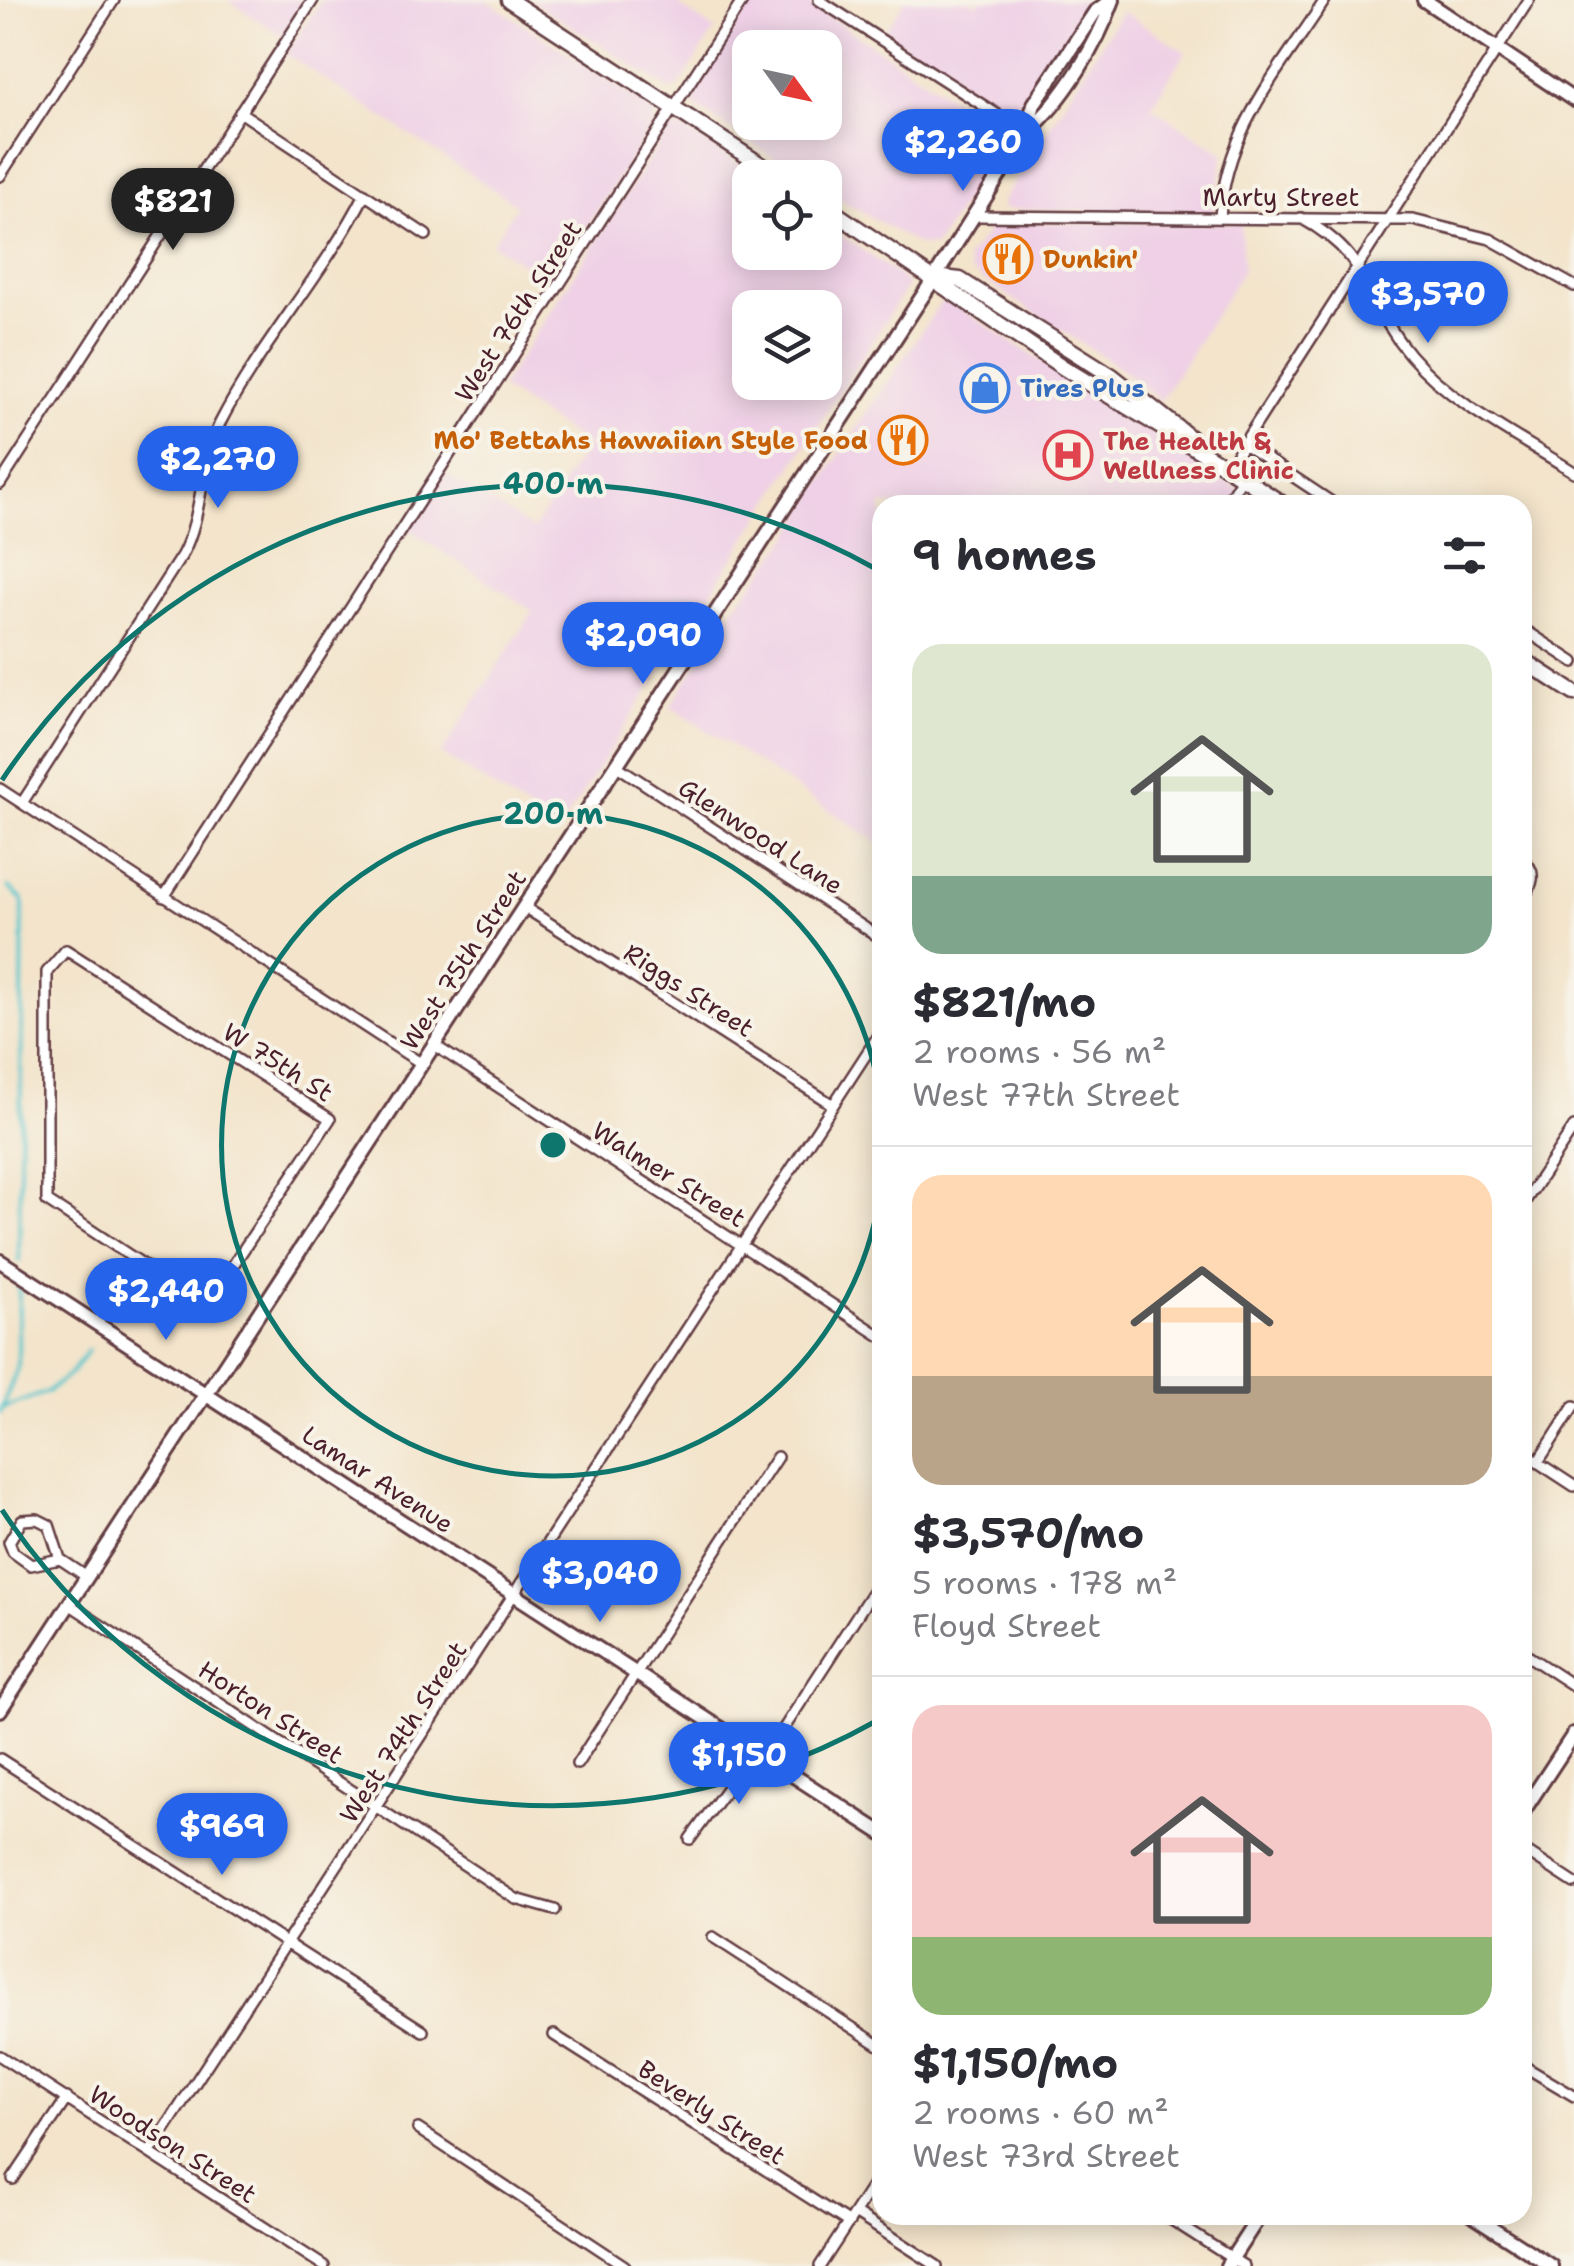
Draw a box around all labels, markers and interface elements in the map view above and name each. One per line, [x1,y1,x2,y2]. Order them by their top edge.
north arrow [732,30,842,140]
map controls [732,30,842,400]
pin: $2,260 [882,109,1044,194]
text: $2,260 [904,120,1022,163]
button: locate [732,160,842,270]
pin: $821 [114,168,232,253]
text: $821 [133,179,213,222]
street label: Marty Street [1202,180,1360,214]
street label: West 76th Street [447,214,589,408]
restaurant icon: Dunkin' [982,233,1034,285]
place label: Dunkin' [1043,242,1138,276]
pin: $3,570 [1347,261,1509,346]
text: $3,570 [1370,272,1486,315]
button: layers [732,290,842,400]
shop icon: Tires Plus [959,362,1011,414]
place label: Tires Plus [1020,371,1145,405]
restaurant icon: Mo' Bettahs Hawaiian Style Food [877,414,929,466]
place label: Mo' Bettahs Hawaiian Style Food [433,423,868,457]
place label: The Health & Wellness Clinic [1103,424,1294,487]
pin: $2,270 [137,426,299,511]
hospital icon: The Health & Wellness Clinic [1042,429,1094,481]
text: $2,270 [159,437,277,480]
text: 400 m [503,463,603,504]
text: 9 homes [912,527,1097,583]
icon: filters [1437,528,1492,583]
pin: $2,090 [562,602,724,687]
text: $2,090 [584,613,702,656]
icon: home [1112,709,1292,889]
street label: Glenwood Lane [672,770,850,902]
text: 200 m [503,793,603,834]
street label: West 75th Street [392,863,534,1057]
street label: Riggs Street [617,935,761,1045]
text: $821/mo [912,974,1096,1030]
street label: W 75th St [216,1015,340,1109]
text: 2 rooms · 56 m² [912,1030,1166,1073]
text: West 77th Street [912,1073,1180,1116]
street label: Walmer Street [586,1113,752,1235]
centre of rings [535,1127,571,1163]
icon: home [1112,1240,1292,1420]
pin: $2,440 [85,1258,247,1343]
text: $2,440 [107,1269,225,1312]
street label: Lamar Avenue [296,1417,460,1541]
text: $3,570/mo [912,1505,1144,1561]
pin: $3,040 [519,1540,681,1625]
text: $3,040 [541,1551,659,1594]
text: 5 rooms · 178 m² [912,1561,1177,1604]
text: Floyd Street [912,1604,1101,1647]
street label: West 74th Street [332,1635,474,1829]
street label: Horton Street [192,1652,350,1772]
pin: $1,150 [658,1722,820,1807]
text: $1,150 [691,1733,787,1776]
icon: home [1112,1770,1292,1950]
pin: $969 [163,1793,281,1878]
text: $969 [179,1804,265,1847]
text: $1,150/mo [912,2035,1118,2091]
street label: Beverly Street [632,2052,792,2172]
street label: Woodson Street [83,2077,263,2211]
text: 2 rooms · 60 m² [912,2091,1169,2134]
text: West 73rd Street [912,2134,1180,2177]

